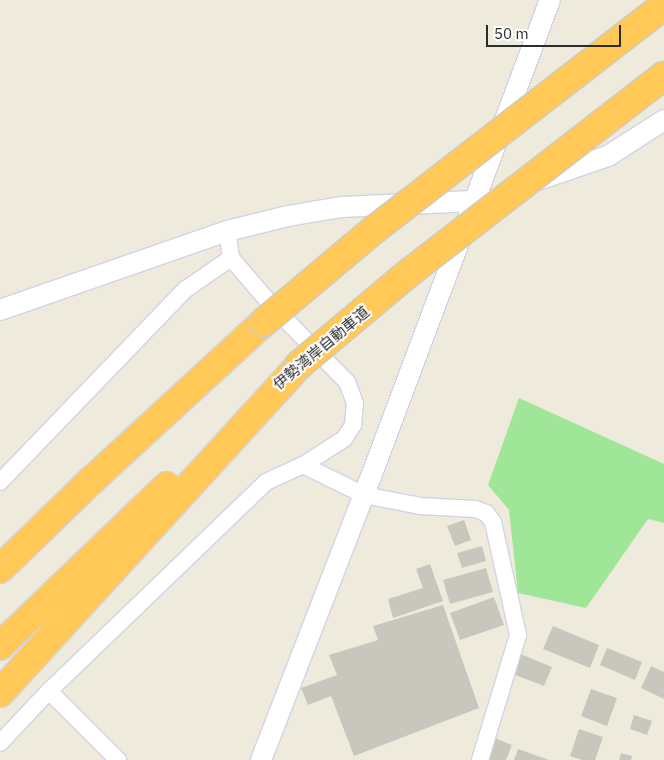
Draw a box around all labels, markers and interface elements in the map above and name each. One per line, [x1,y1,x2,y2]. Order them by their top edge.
scale bar [489,15,624,47]
text: 50 m [494,24,529,43]
street label: 伊勢湾岸自動車道 [269,303,373,393]

